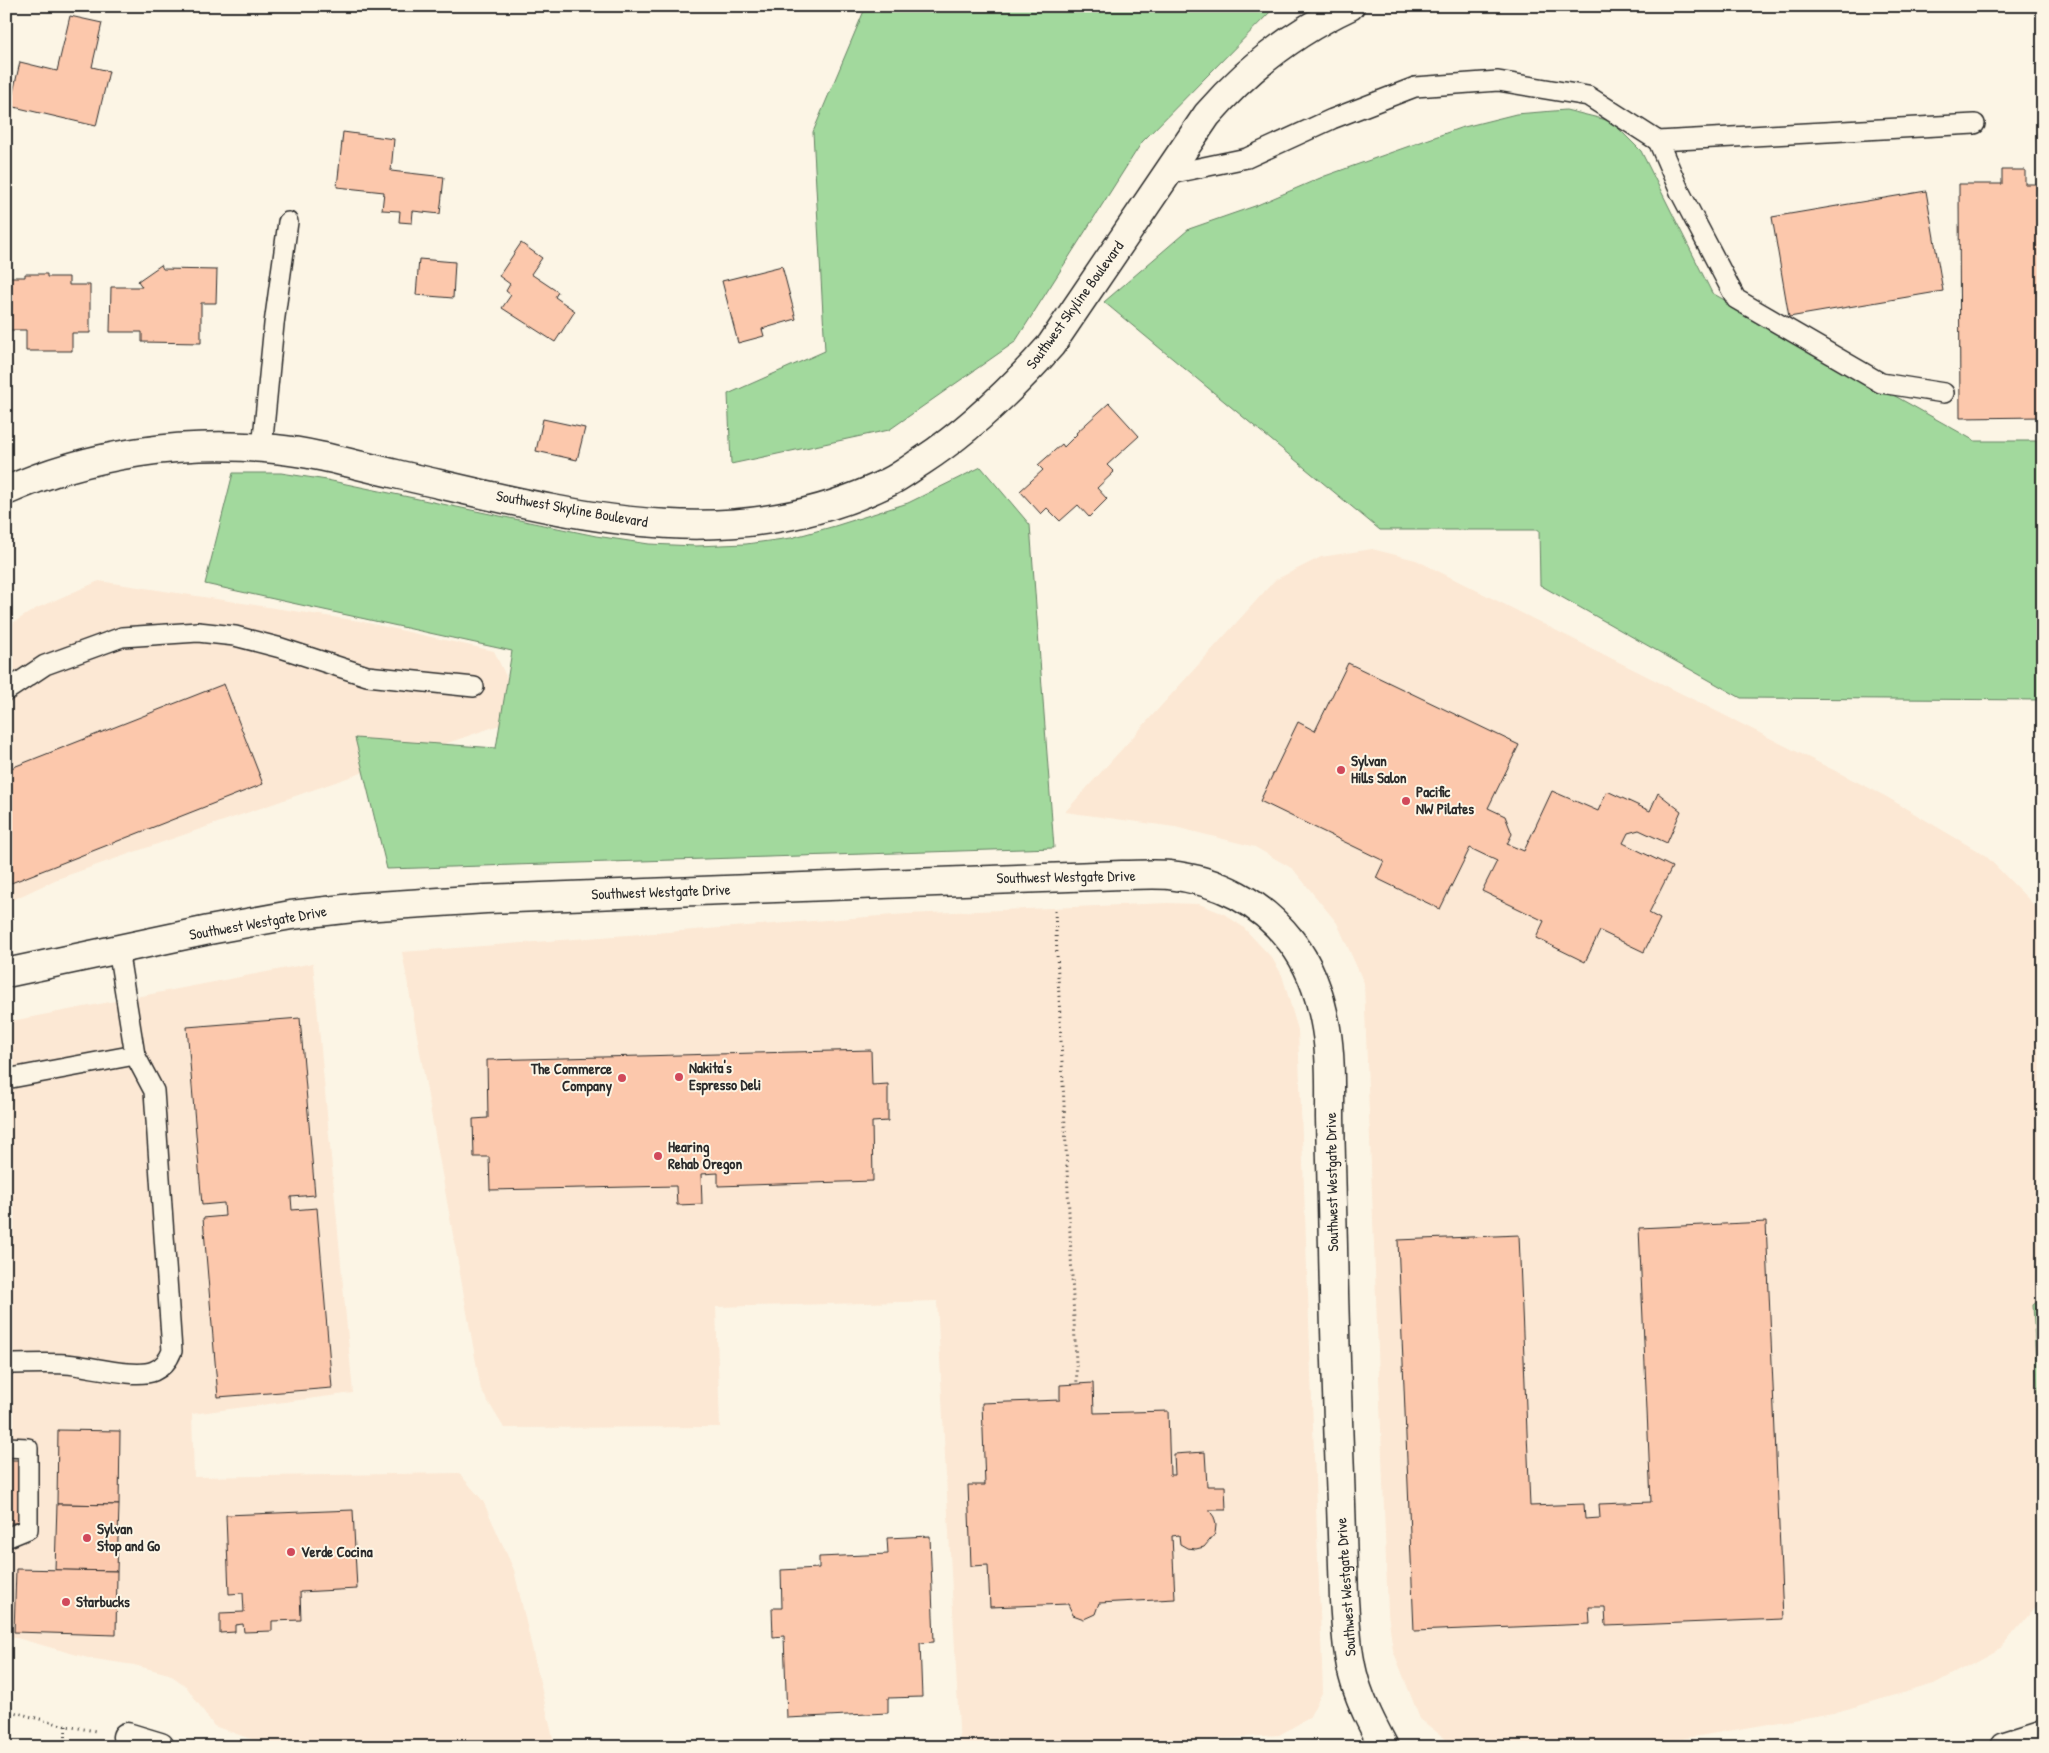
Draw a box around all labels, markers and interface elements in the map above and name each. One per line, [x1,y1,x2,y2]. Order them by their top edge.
street label: Southwest Skyline Boulevard [1021,236,1128,373]
street label: Southwest Skyline Boulevard [495,485,650,532]
place label: Sylvan Hills Salon [1351,750,1407,788]
marker: Sylvan Hills Salon [1335,764,1347,776]
place label: Pacific NW Pilates [1416,781,1474,819]
marker: Pacific NW Pilates [1400,795,1412,807]
street label: Southwest Westgate Drive [996,865,1136,888]
street label: Southwest Westgate Drive [591,879,731,904]
street label: Southwest Westgate Drive [188,900,328,945]
place label: Nakita's Espresso Deli [689,1057,761,1096]
place label: The Commerce Company [530,1058,613,1097]
marker: Nakita's Espresso Deli [673,1071,685,1083]
marker: The Commerce Company [616,1072,628,1084]
street label: Southwest Westgate Drive [1320,1112,1343,1252]
place label: Hearing Rehab Oregon [668,1136,742,1175]
marker: Hearing Rehab Oregon [652,1150,664,1162]
street label: Southwest Westgate Drive [1330,1517,1361,1657]
place label: Sylvan Stop and Go [97,1518,160,1557]
marker: Sylvan Stop and Go [81,1532,93,1544]
place label: Verde Cocina [301,1541,373,1562]
marker: Verde Cocina [285,1546,297,1558]
place label: Starbucks [76,1591,130,1612]
marker: Starbucks [60,1596,72,1608]

